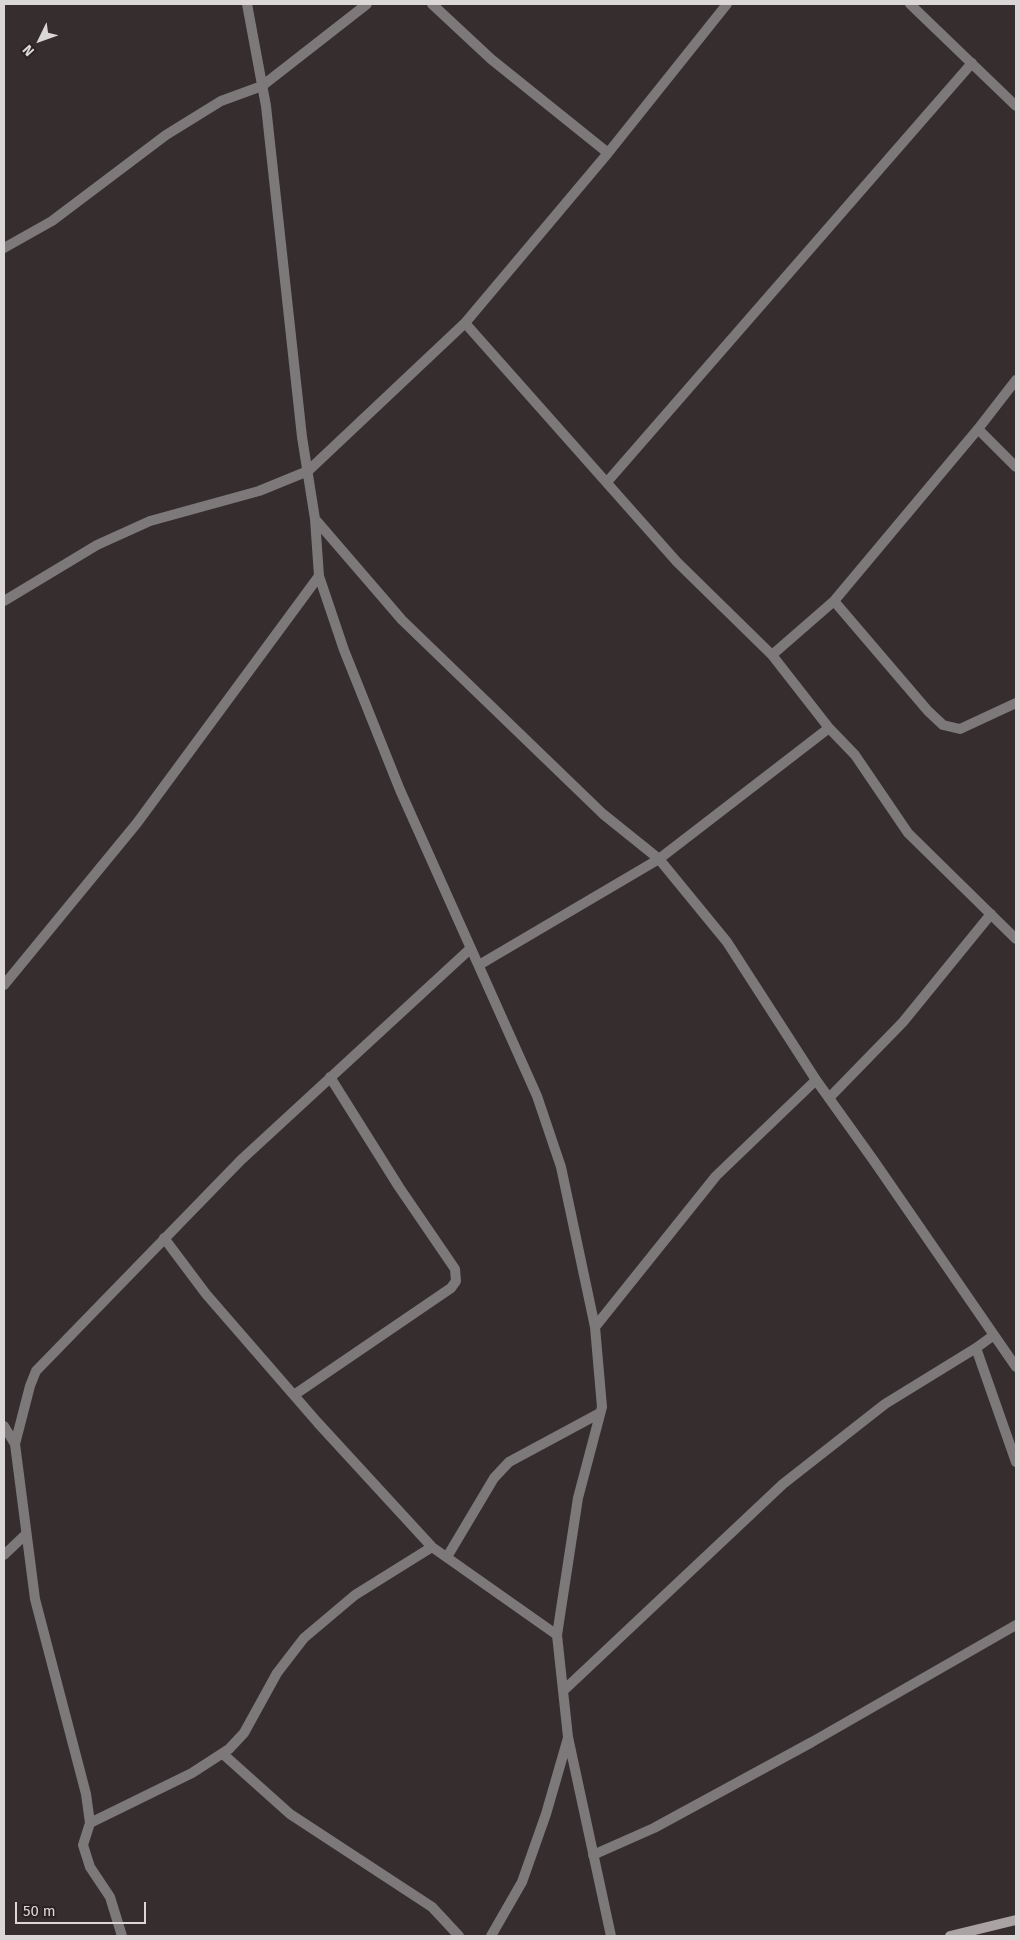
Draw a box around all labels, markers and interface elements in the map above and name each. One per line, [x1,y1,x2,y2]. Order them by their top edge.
north arrow [15,15,65,65]
text: N [19,41,38,60]
scale bar [18,1892,149,1924]
text: 50 m [23,1902,56,1920]

